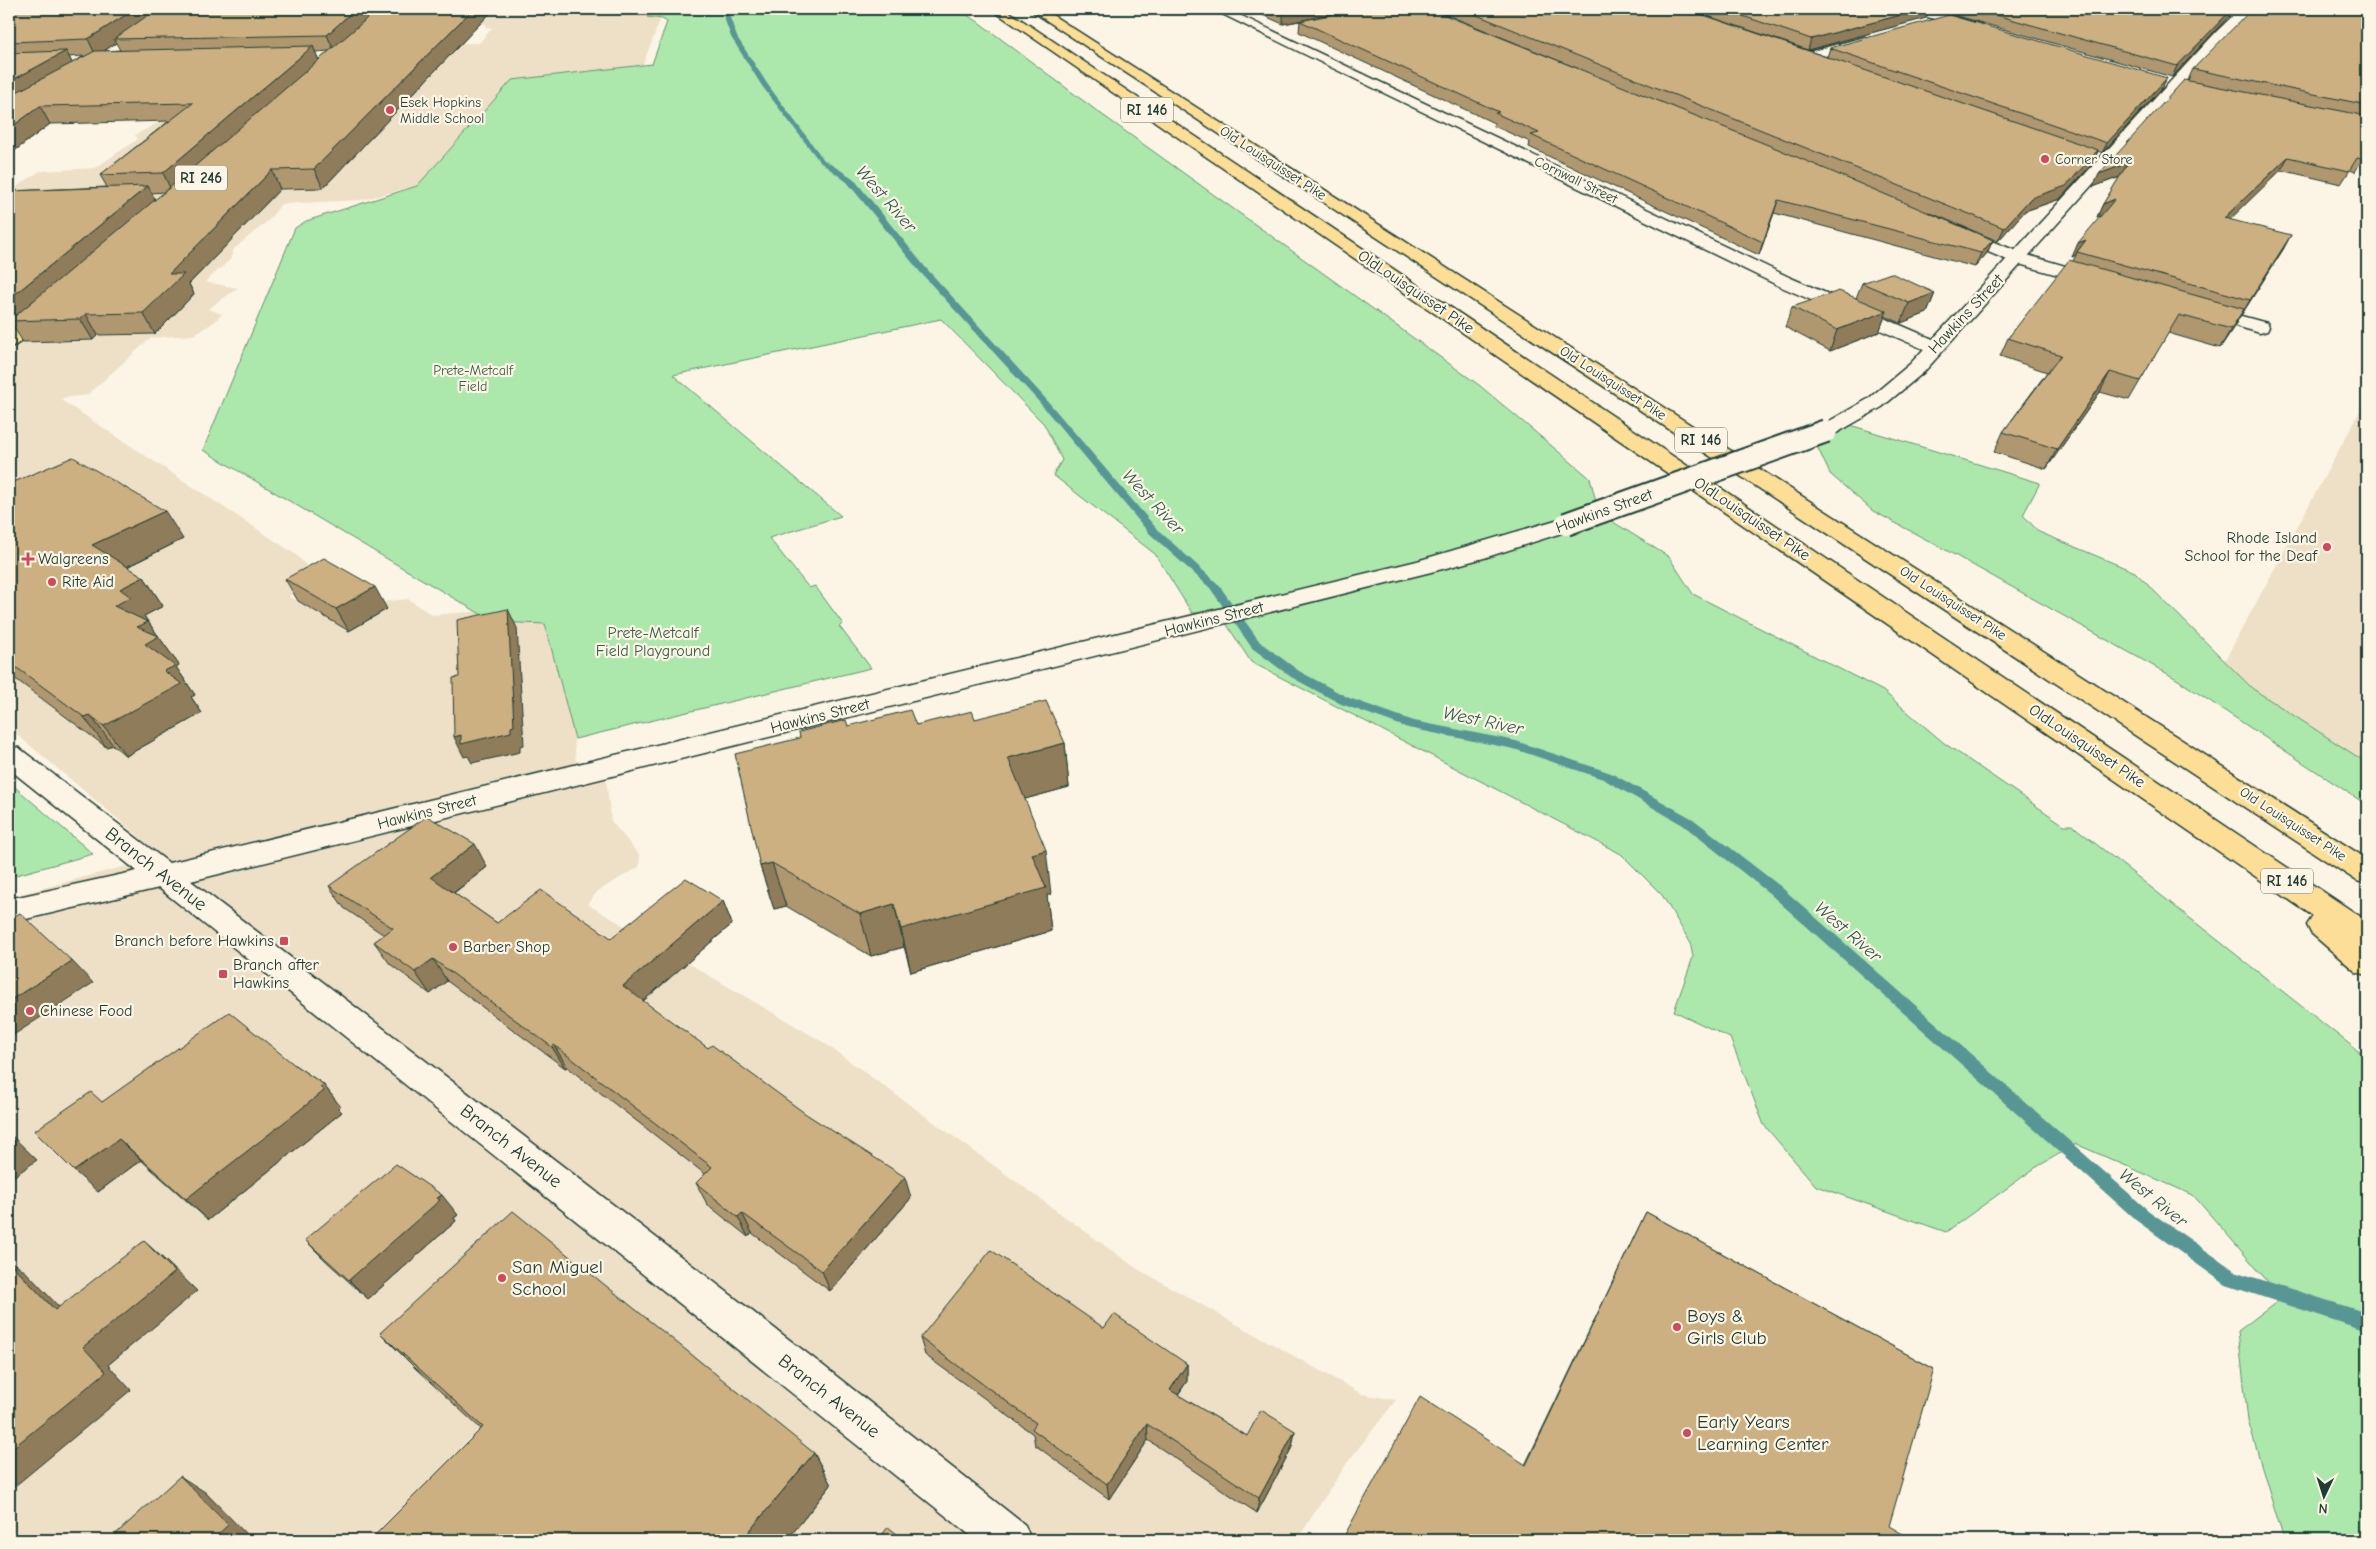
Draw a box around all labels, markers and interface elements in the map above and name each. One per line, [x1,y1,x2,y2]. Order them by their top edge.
place label: Esek Hopkins Middle School [400,94,484,127]
road number: RI 146 [1121,98,1173,122]
marker: Esek Hopkins Middle School [384,104,396,116]
street label: Old Louisquisset Pike [1216,122,1330,204]
place label: Corner Store [2055,151,2133,168]
street label: Cornwall Street [1532,153,1621,208]
marker: Corner Store [2039,153,2051,165]
water label: West River [851,161,921,237]
road number: RI 246 [175,166,227,190]
street label: OldLouisquisset Pike [1355,246,1477,338]
street label: Hawkins Street [1925,270,2008,357]
street label: Old Louisquisset Pike [1556,342,1670,424]
park label: Prete-Metcalf Field [433,362,514,395]
road number: RI 146 [1675,428,1727,452]
water label: West River [1117,465,1189,540]
street label: OldLouisquisset Pike [1691,473,1813,565]
street label: Hawkins Street [1553,485,1655,537]
place label: Rhode Island School for the Deaf [2184,529,2319,565]
marker: Rhode Island School for the Deaf [2321,541,2333,553]
place label: Walgreens [38,550,109,568]
marker: Walgreens [22,553,34,565]
street label: Old Louisquisset Pike [1896,562,2010,644]
place label: Rite Aid [62,573,114,591]
marker: Rite Aid [46,576,58,588]
street label: Hawkins Street [1162,598,1266,640]
park label: Prete-Metcalf Field Playground [596,624,710,660]
street label: Hawkins Street [768,695,872,737]
street label: OldLouisquisset Pike [2026,700,2148,792]
water label: West River [1441,702,1526,740]
street label: Old Louisquisset Pike [2236,783,2350,865]
street label: Hawkins Street [375,791,479,833]
street label: Branch Avenue [101,823,211,915]
road number: RI 146 [2261,868,2313,894]
water label: West River [1810,897,1886,967]
place label: Branch before Hawkins [114,932,274,950]
marker: Branch before Hawkins [278,935,290,947]
place label: Barber Shop [463,938,550,956]
marker: Barber Shop [447,941,459,953]
place label: Branch after Hawkins [233,956,320,992]
marker: Branch after Hawkins [217,968,229,980]
place label: Chinese Food [40,1002,133,1020]
marker: Chinese Food [24,1005,36,1017]
street label: Branch Avenue [456,1100,566,1192]
water label: West River [2115,1164,2192,1232]
place label: San Miguel School [512,1256,603,1300]
marker: San Miguel School [496,1272,508,1284]
place label: Boys & Girls Club [1687,1305,1767,1349]
marker: Boys & Girls Club [1671,1321,1683,1333]
street label: Branch Avenue [774,1350,884,1442]
place label: Early Years Learning Center [1697,1411,1829,1455]
marker: Early Years Learning Center [1681,1427,1693,1439]
north arrow [2298,1472,2348,1522]
text: N [2318,1500,2328,1517]

